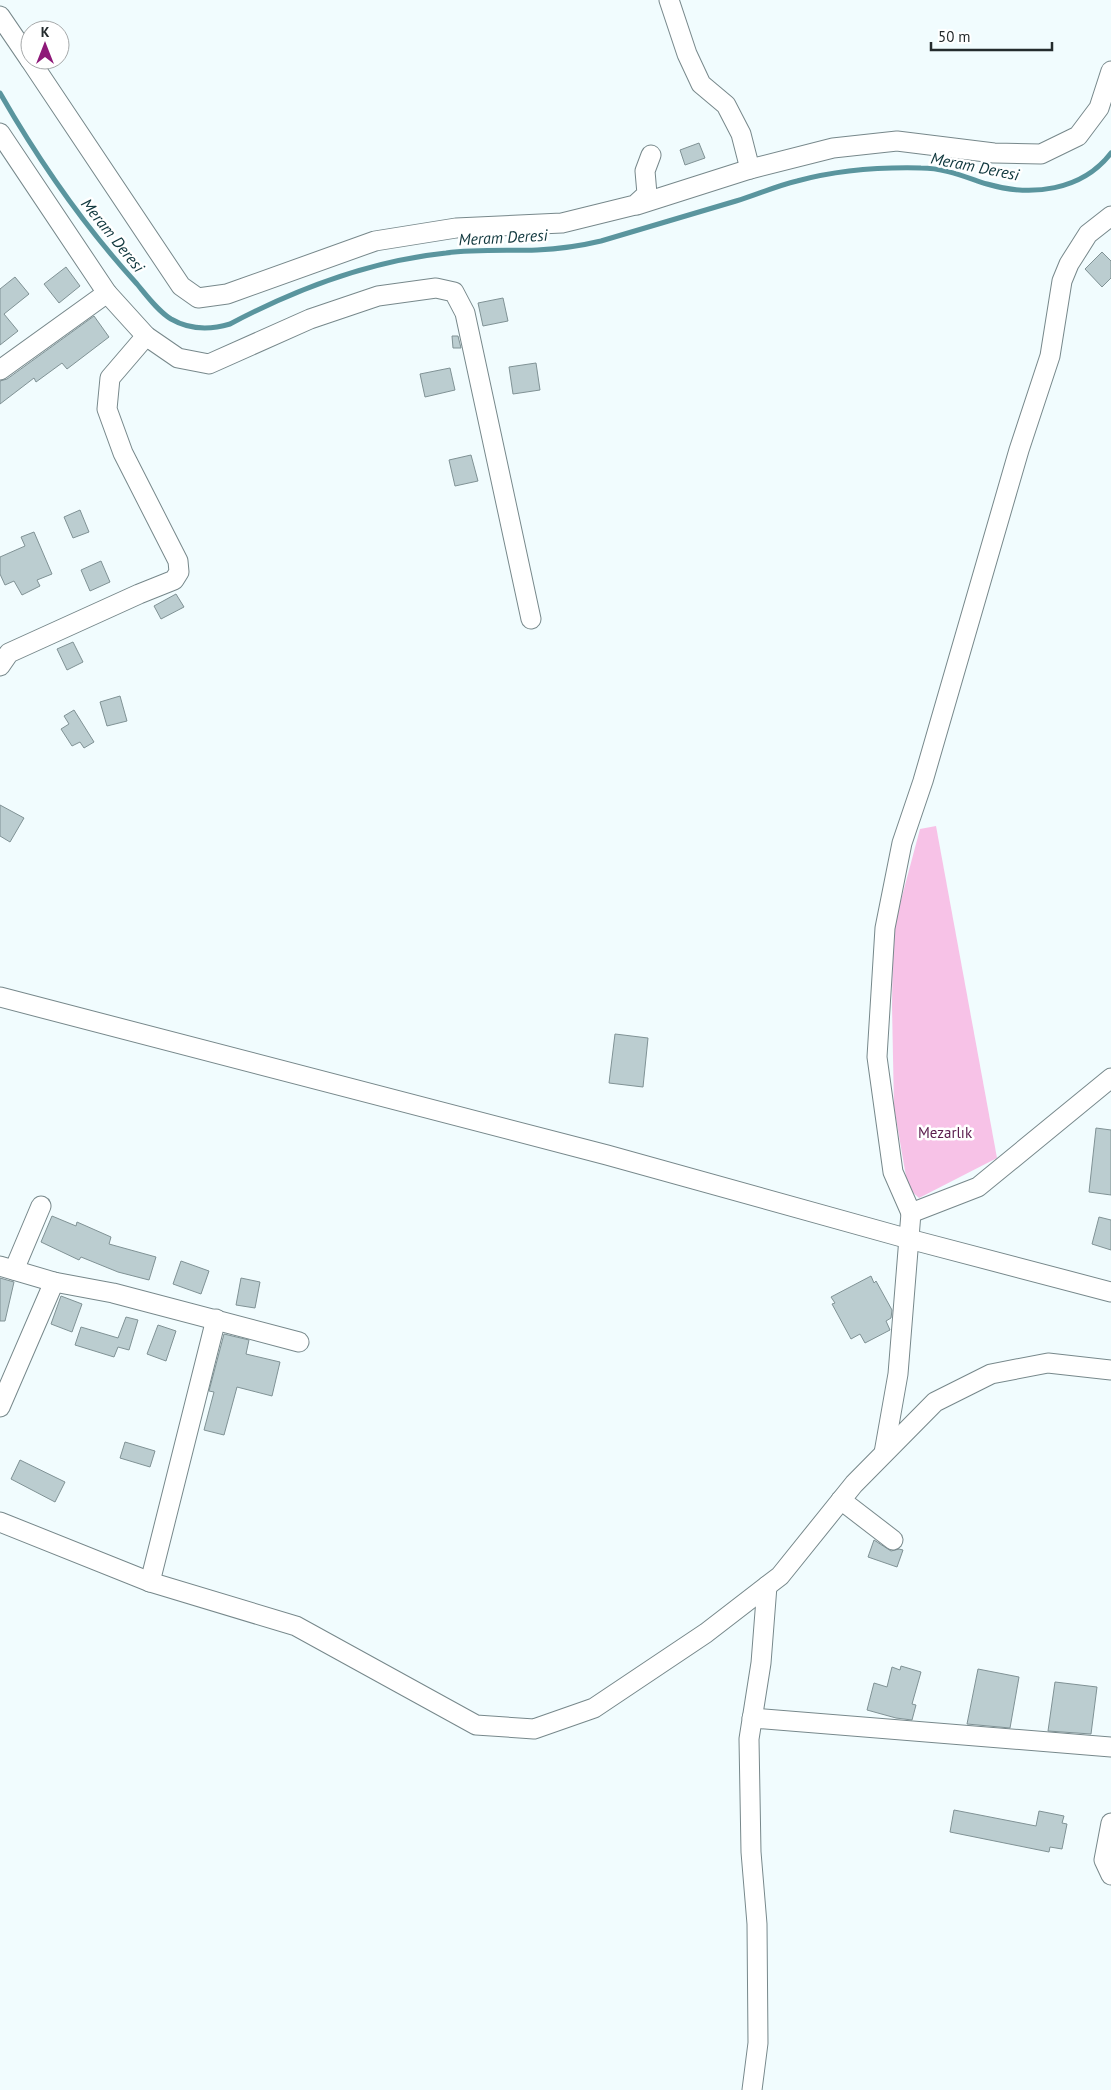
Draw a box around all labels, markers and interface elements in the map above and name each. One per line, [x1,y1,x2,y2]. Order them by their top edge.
north arrow [20,20,70,70]
scale bar [931,20,1052,52]
text: K [41,23,50,41]
text: 50 m [938,27,971,46]
water label: Meram Deresi [929,148,1022,185]
water label: Meram Deresi [77,194,149,277]
water label: Meram Deresi [458,225,549,249]
park label: Mezarlık [918,1123,973,1142]

